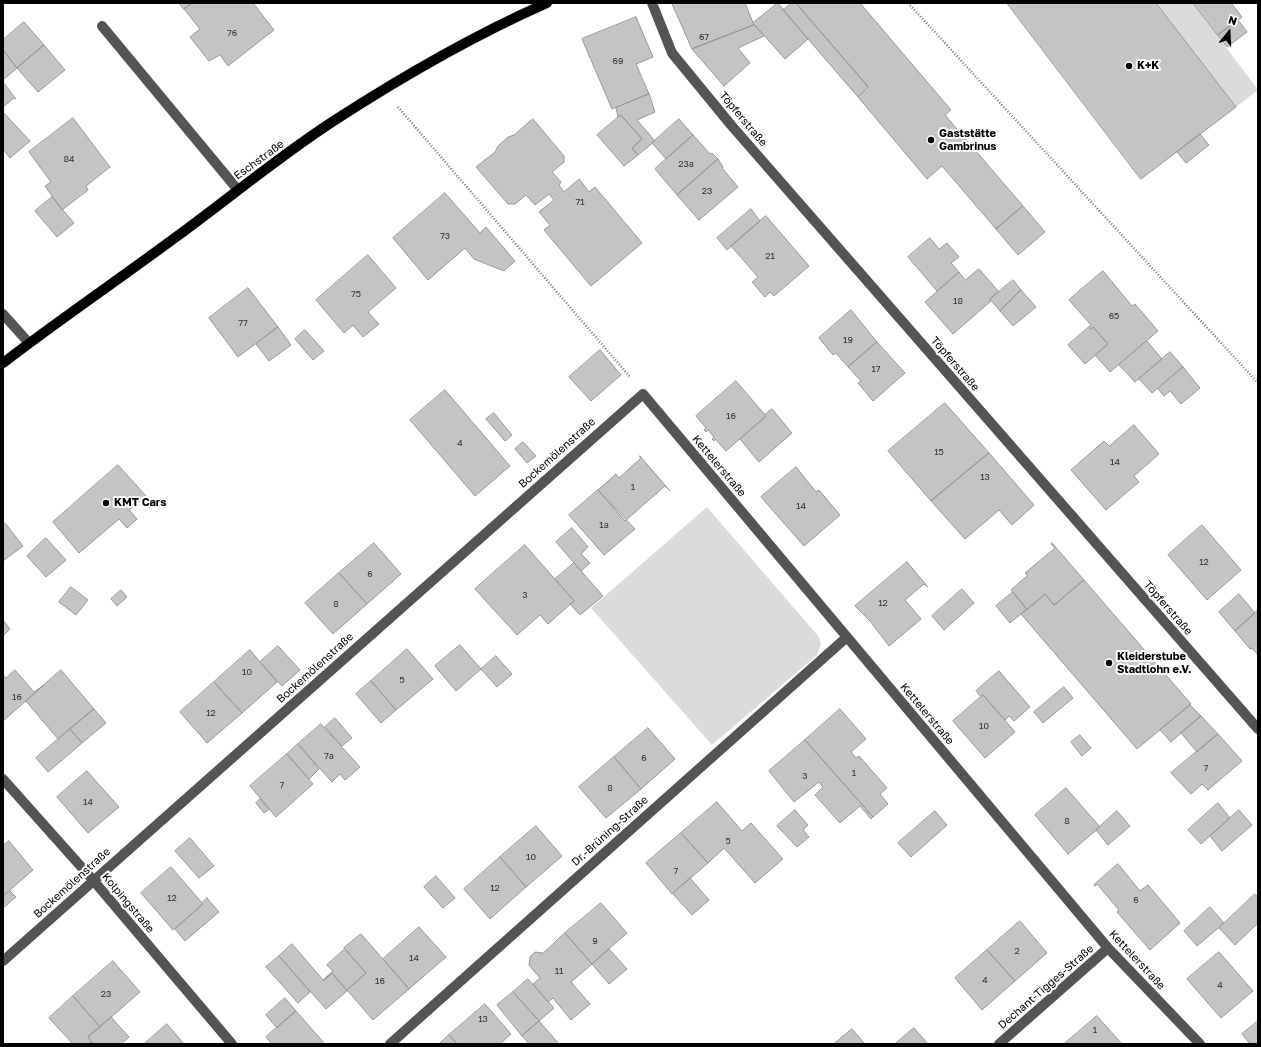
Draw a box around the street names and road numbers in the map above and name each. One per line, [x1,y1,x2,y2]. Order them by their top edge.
street label: Töpferstraße [716,89,770,149]
street label: Eschstraße [231,137,287,183]
street label: Töpferstraße [928,334,982,394]
street label: Bockemölenstraße [516,415,598,491]
street label: Kettelerstraße [689,433,749,499]
street label: Töpferstraße [1141,578,1195,638]
street label: Bockemölenstraße [274,630,356,706]
street label: Kettelerstraße [897,681,957,747]
street label: Dr.-Brüning-Straße [569,793,651,869]
street label: Bockemölenstraße [31,845,113,921]
street label: Kolpingstraße [99,870,157,936]
street label: Kettelerstraße [1106,928,1168,992]
street label: Dechant-Tigges-Straße [996,942,1096,1032]

